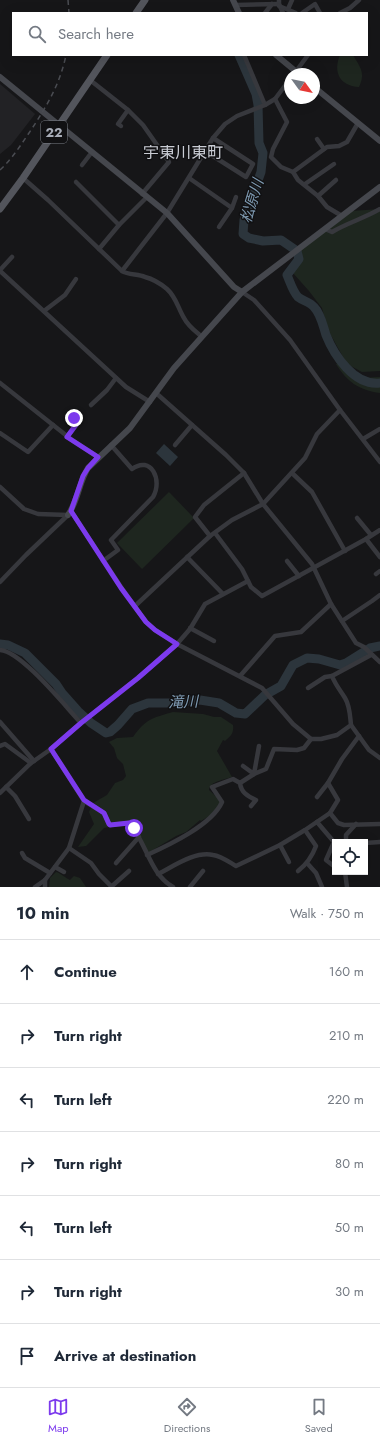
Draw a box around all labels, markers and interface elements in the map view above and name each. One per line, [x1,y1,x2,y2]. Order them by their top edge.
search box [12,12,368,56]
icon: search [26,23,48,45]
text: Search here [58,23,134,45]
north arrow [284,68,320,104]
road number: 22 [41,121,67,143]
district label: 宇東川東町 [143,141,223,164]
water label: 松原川 [235,174,270,226]
route end [65,409,83,427]
water label: 滝川 [168,690,200,714]
route start [125,819,143,837]
map controls [332,839,368,875]
button: locate [332,839,368,875]
text: 10 min [16,901,69,925]
text: Walk · 750 m [290,904,364,923]
icon: ahead [16,961,38,983]
text: Continue [54,961,117,983]
text: 160 m [329,962,364,981]
icon: right [16,1025,38,1047]
text: Turn right [54,1025,122,1047]
text: 210 m [329,1026,364,1045]
icon: left [16,1089,38,1111]
text: Turn left [54,1089,112,1111]
text: 220 m [327,1090,364,1109]
icon: right [16,1153,38,1175]
text: Turn right [54,1153,122,1175]
text: 80 m [335,1154,364,1173]
icon: left [16,1217,38,1239]
text: Turn left [54,1217,112,1239]
text: 50 m [335,1218,364,1237]
icon: right [16,1281,38,1303]
text: Turn right [54,1281,122,1303]
text: 30 m [335,1282,364,1301]
icon: arrive [16,1345,38,1367]
text: Arrive at destination [54,1345,196,1367]
tab: Map [47,1396,69,1436]
tab: Directions [164,1396,210,1436]
tab: Saved [305,1396,333,1436]

